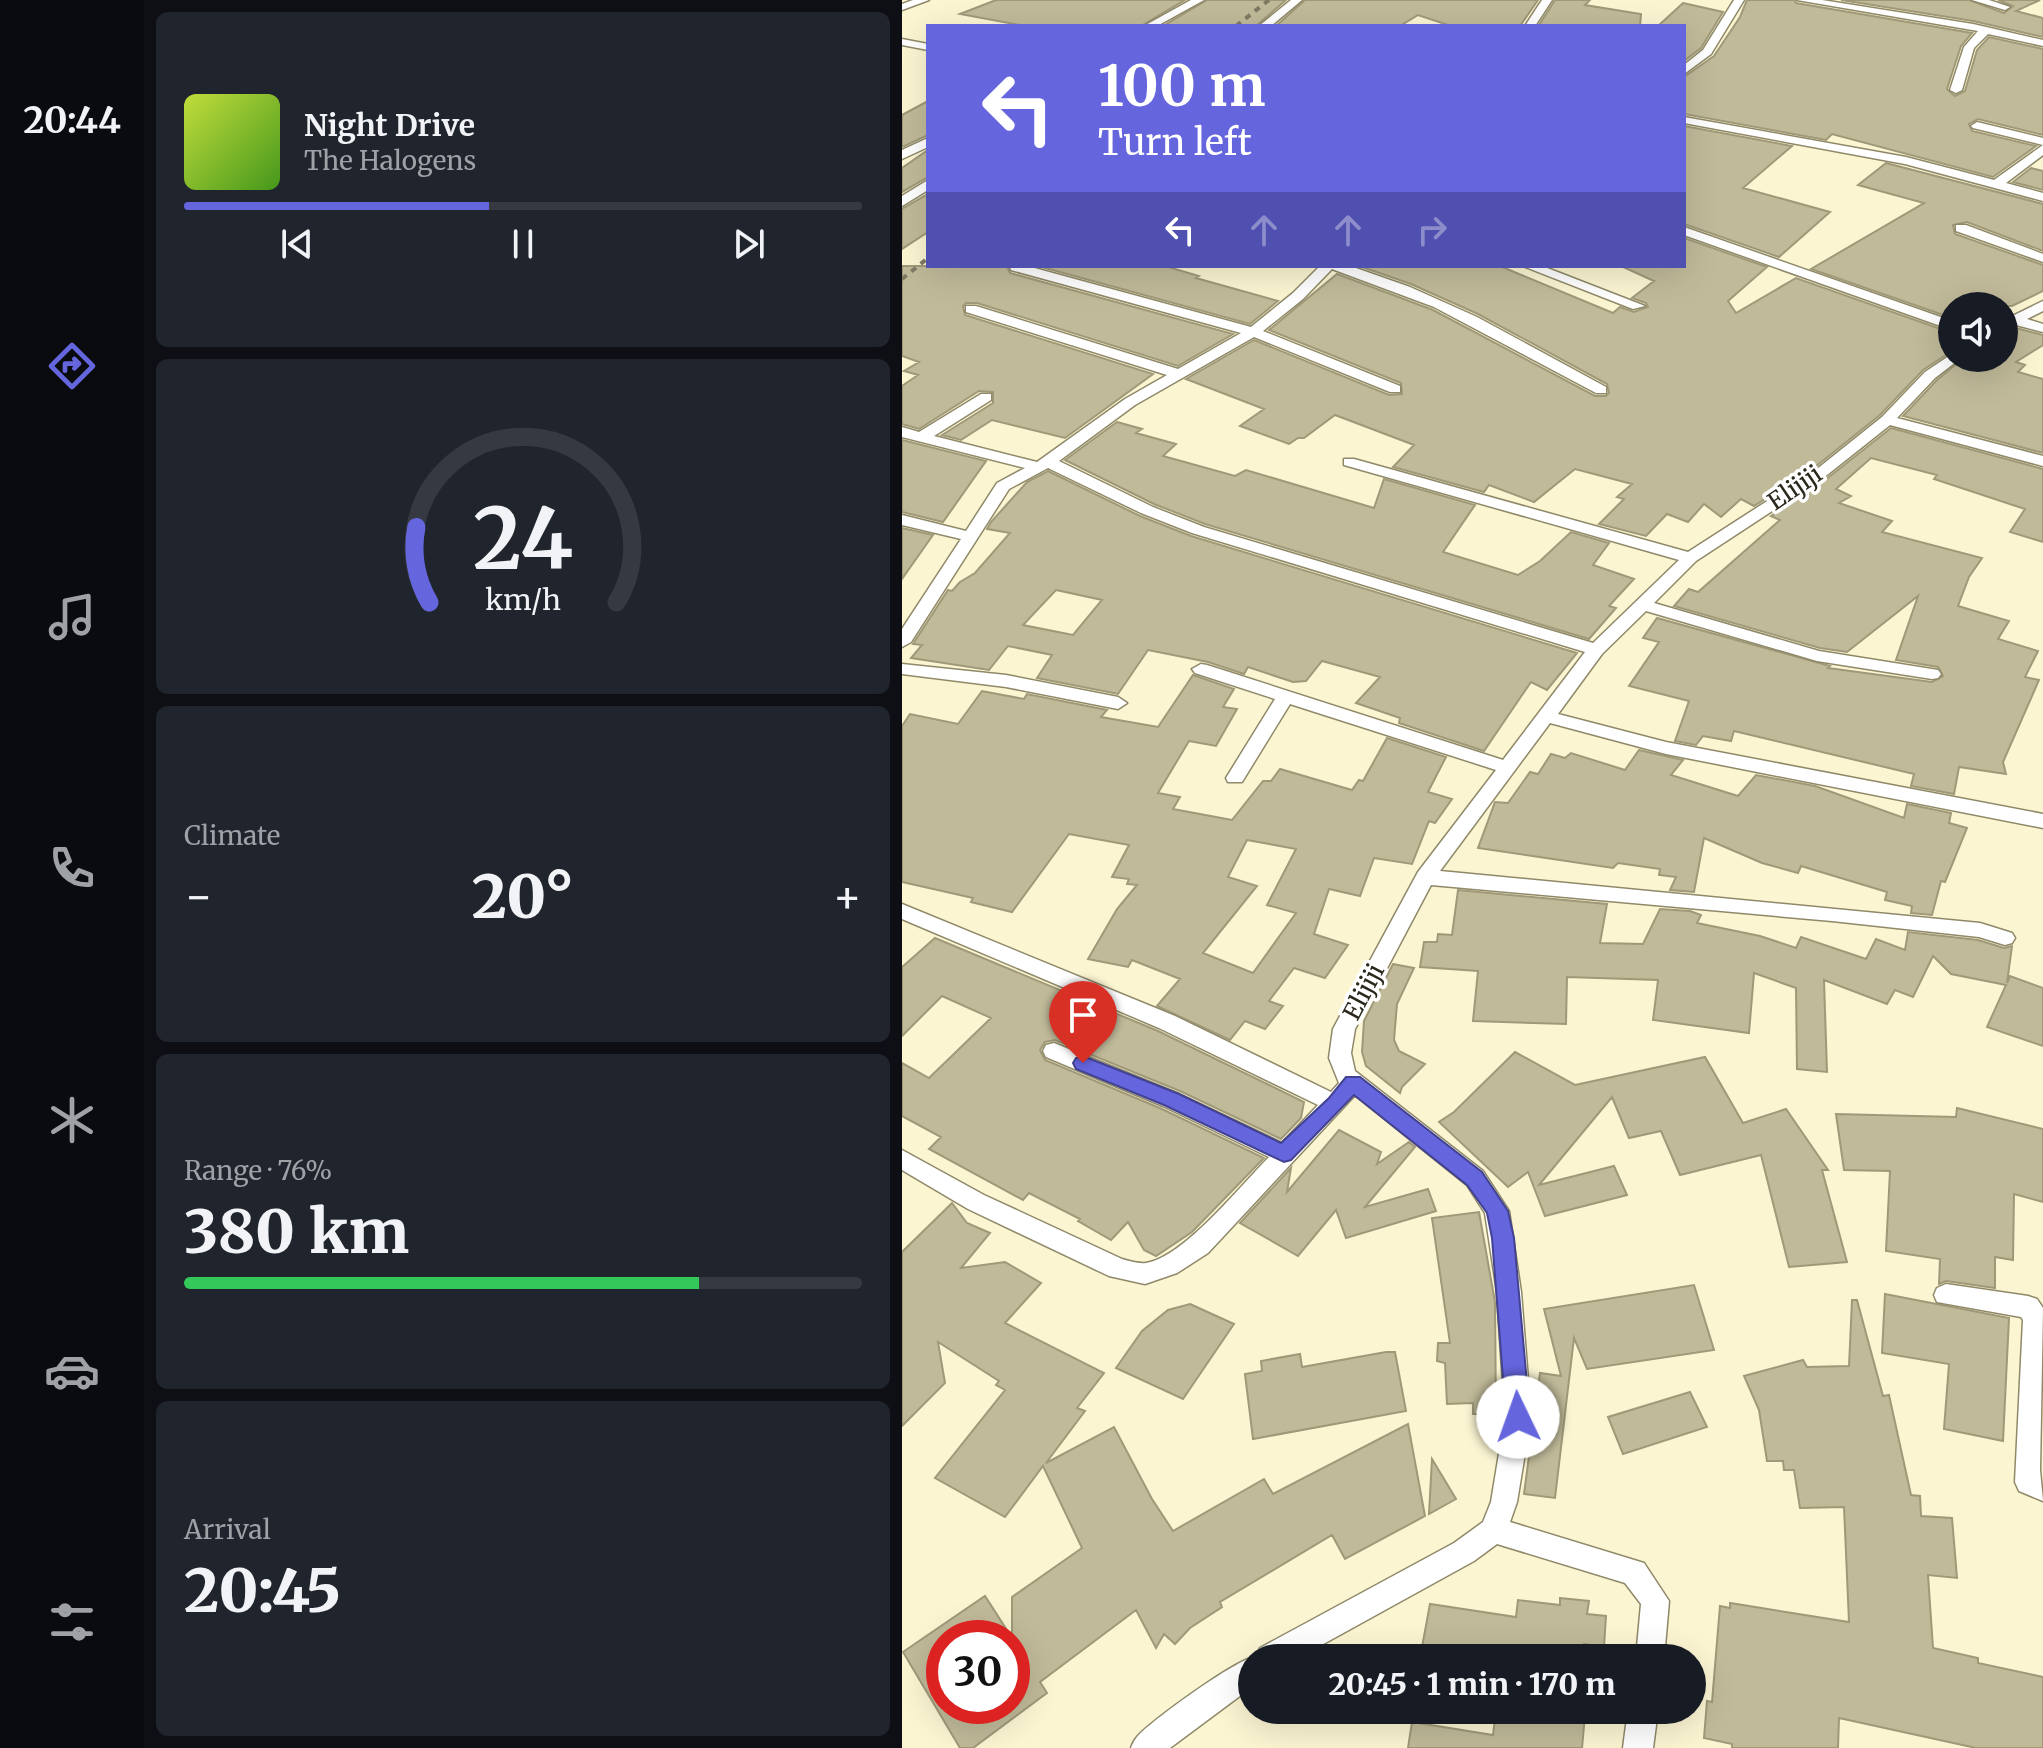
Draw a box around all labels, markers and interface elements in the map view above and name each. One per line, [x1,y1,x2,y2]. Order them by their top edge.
text: 100 m [1098,51,1266,121]
icon: left [966,56,1070,160]
text: 20:44 [23,98,121,143]
text: Night Drive [304,106,475,144]
text: Turn left [1098,120,1252,165]
text: The Halogens [304,144,476,177]
icon: left [1158,208,1202,252]
icon: ahead [1242,208,1286,252]
icon: ahead [1326,208,1370,252]
icon: right [1410,208,1454,252]
icon: previous [275,222,319,266]
icon: pause [501,222,545,266]
icon: next [727,222,771,266]
map controls [1938,292,2018,372]
button: sound [1938,292,2018,372]
icon: directions [44,338,100,394]
street label: Elijiji [1762,458,1828,517]
text: 24 [473,486,573,591]
text: km/h [485,582,561,618]
icon: music [44,589,100,645]
text: Climate [184,819,280,852]
icon: phone [44,840,100,896]
text: 20° [472,859,574,934]
text: − [184,869,213,924]
text: + [833,869,862,924]
street label: Elijiji [1336,958,1391,1025]
pin [1049,981,1117,1063]
icon: arrive [1061,993,1105,1037]
icon: climate [44,1092,100,1148]
text: Range · 76% [184,1154,332,1187]
text: 380 km [184,1194,409,1269]
icon: car [44,1343,100,1399]
position arrow [1476,1375,1560,1459]
text: Arrival [184,1513,271,1546]
text: 20:45 [184,1553,341,1628]
icon: filters [44,1594,100,1650]
speed limit sign: 30 [926,1620,1030,1724]
text: 20:45 · 1 min · 170 m [1328,1665,1616,1703]

